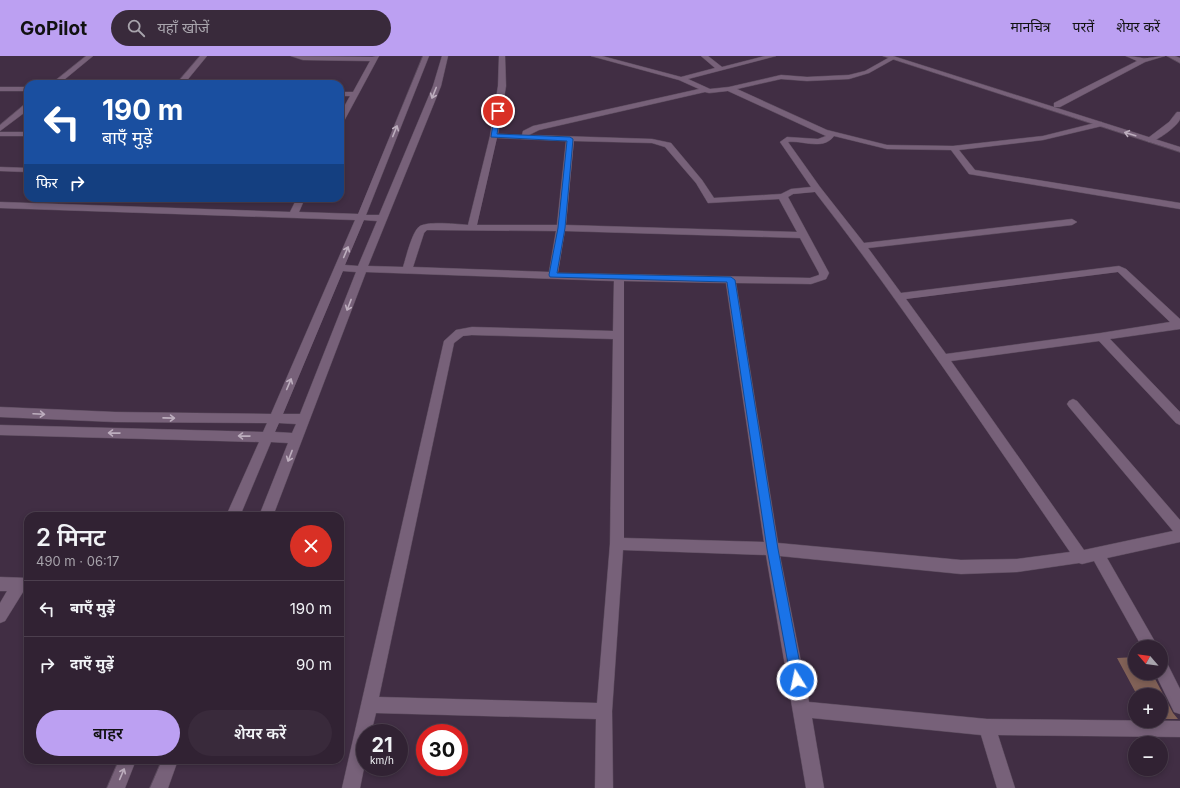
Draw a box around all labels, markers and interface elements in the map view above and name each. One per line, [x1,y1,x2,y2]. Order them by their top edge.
search box [111,10,391,46]
text: GoPilot [20,17,87,40]
icon: search [125,17,147,39]
text: यहाँ खोजें [157,18,209,37]
text: मानचित्र [1011,18,1051,35]
text: परतें [1073,18,1094,35]
text: शेयर करें [1116,18,1160,35]
one-way arrow [430,87,437,99]
text: 190 m [102,93,183,127]
pin [481,94,515,128]
icon: left [36,96,88,148]
icon: arrive [487,100,509,122]
one-way arrow [392,126,400,138]
text: बाएँ मुड़ें [102,127,152,148]
one-way arrow [1123,130,1136,137]
icon: right [66,172,88,194]
text: फिर [36,173,58,192]
one-way arrow [343,246,350,258]
one-way arrow [345,298,353,310]
one-way arrow [286,379,294,391]
one-way arrow [32,410,45,417]
one-way arrow [162,414,175,422]
one-way arrow [108,429,121,437]
one-way arrow [238,432,251,440]
one-way arrow [285,449,293,461]
text: 2 मिनट [36,523,106,552]
button: close [290,525,332,567]
text: 490 m · 06:17 [36,553,119,569]
icon: left [36,598,58,620]
text: बाएँ मुड़ें [70,598,115,617]
text: 190 m [290,599,332,618]
north arrow [1128,640,1168,680]
map controls [1128,640,1168,776]
icon: right [36,654,58,676]
text: दाएँ मुड़ें [70,654,114,673]
text: 90 m [296,655,332,674]
position arrow [776,659,818,701]
button: + [1128,688,1168,728]
button: बाहर [36,710,180,756]
button: शेयर करें [188,710,332,756]
speed limit sign: 30 [416,724,468,776]
text: 21 [371,733,393,757]
button: − [1128,736,1168,776]
text: km/h [370,754,394,766]
one-way arrow [119,768,127,780]

